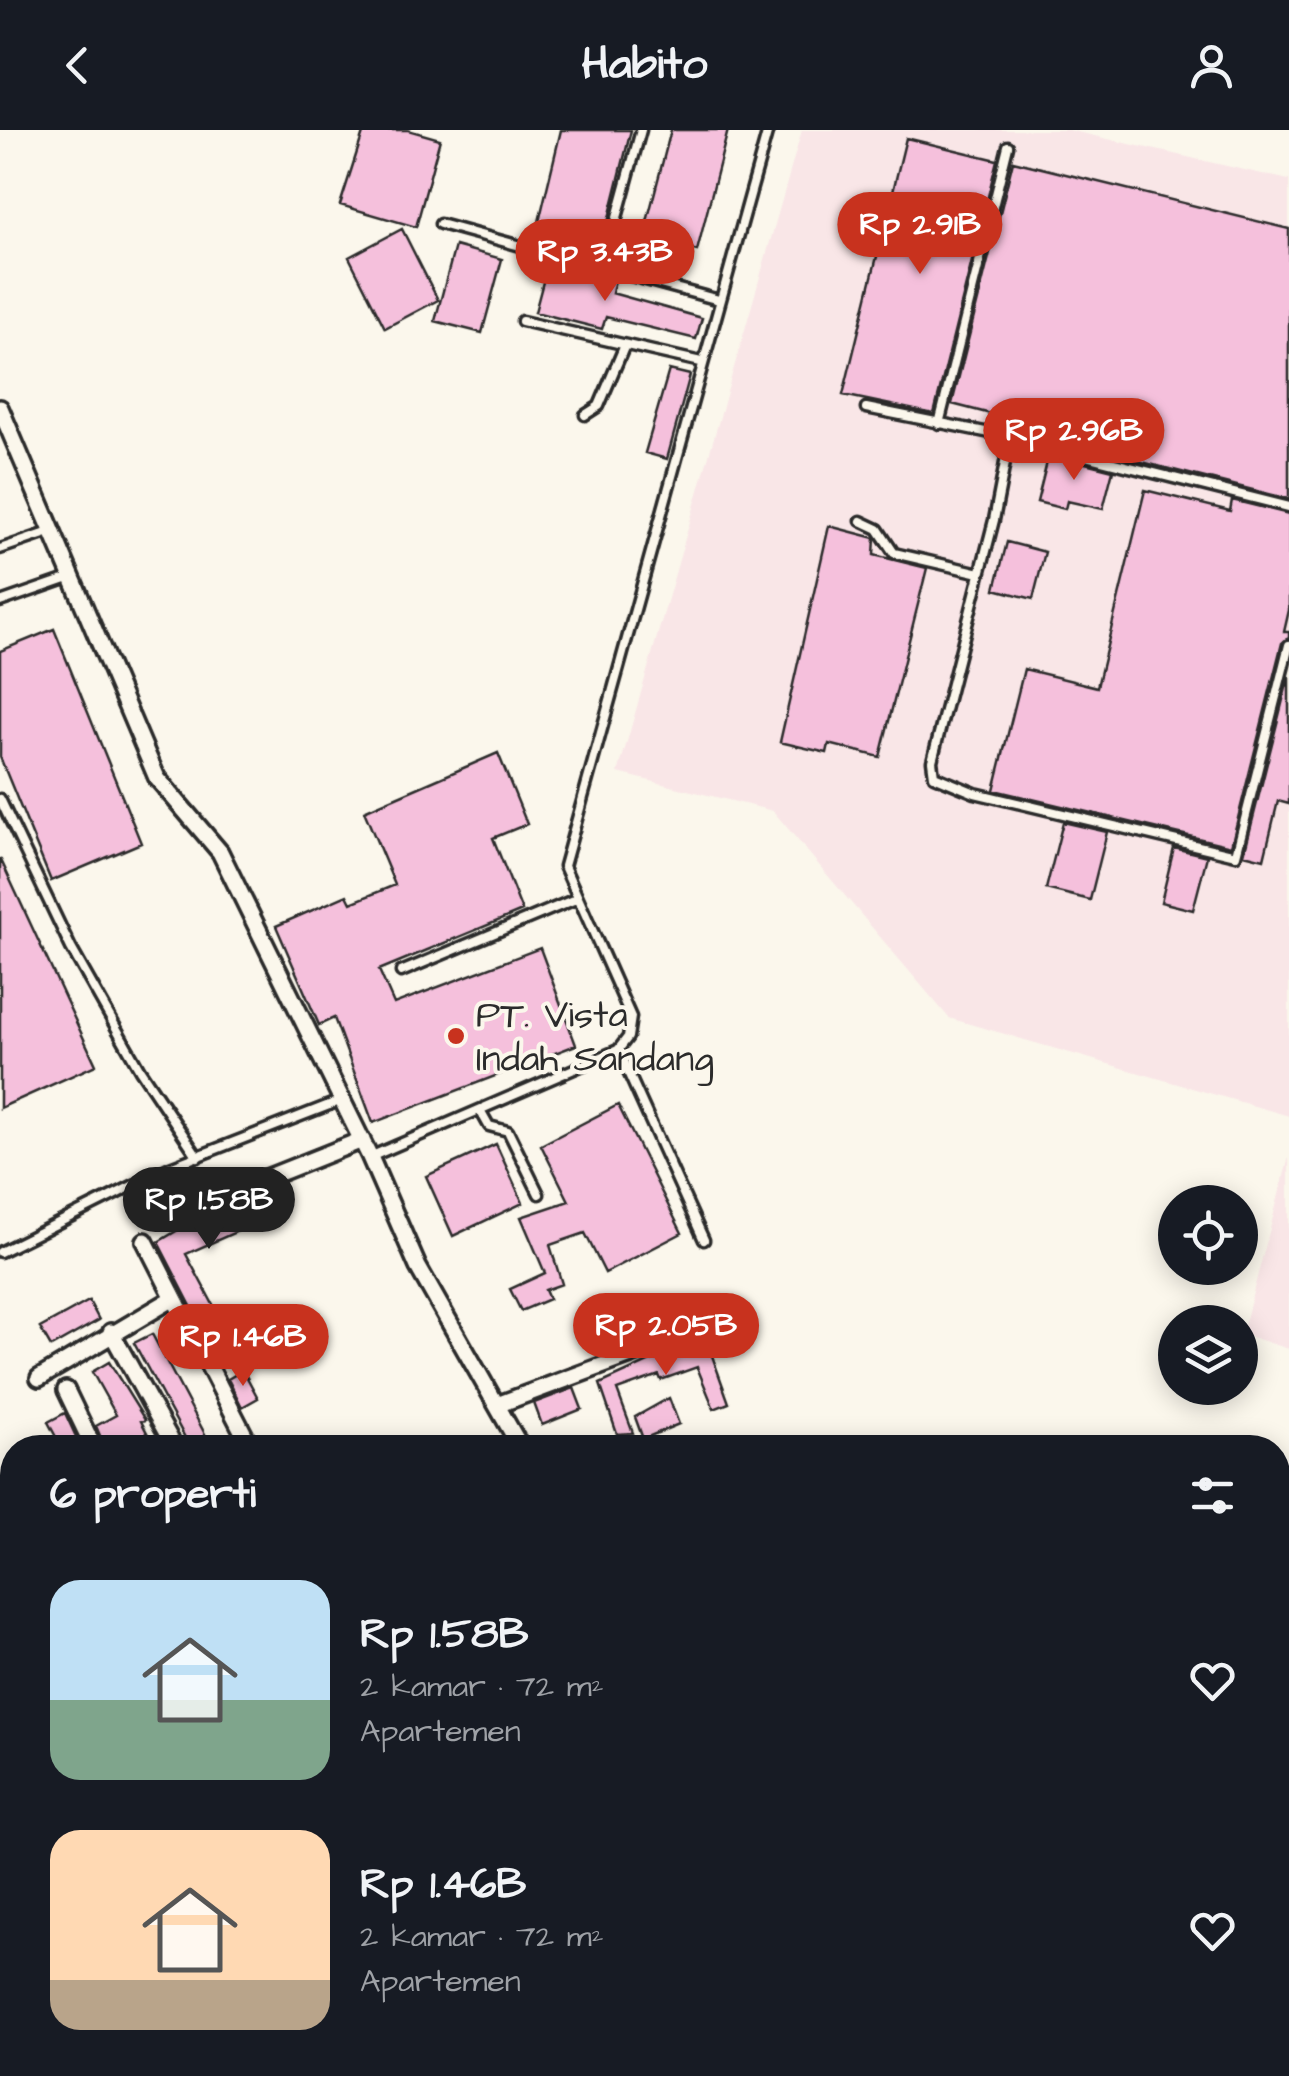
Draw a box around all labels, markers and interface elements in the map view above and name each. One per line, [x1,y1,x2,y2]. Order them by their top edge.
text: Habito [582,34,707,96]
icon: back [50,38,105,93]
icon: person [1184,38,1239,93]
pin: Rp 2.91B [817,192,1023,277]
text: Rp 2.91B [859,202,981,247]
pin: Rp 3.43B [502,219,708,304]
text: Rp 3.43B [537,229,673,274]
pin: Rp 2.96B [971,398,1177,483]
text: Rp 2.96B [1005,408,1143,453]
place label: PT. Vista Indah Sandang [476,990,714,1086]
marker: PT. Vista Indah Sandang [445,1025,467,1047]
pin: Rp 1.58B [106,1167,312,1252]
text: Rp 1.58B [145,1177,273,1222]
map controls [1158,1185,1258,1405]
button: locate [1158,1185,1258,1285]
pin: Rp 2.05B [563,1293,769,1378]
text: Rp 2.05B [595,1303,737,1348]
pin: Rp 1.46B [140,1304,346,1389]
button: layers [1158,1305,1258,1405]
text: Rp 1.46B [180,1314,306,1359]
text: 6 properti [50,1466,256,1524]
icon: filters [1185,1468,1240,1523]
text: Rp 1.58B [360,1606,528,1664]
icon: home [130,1620,250,1740]
icon: heart [1185,1653,1240,1708]
text: 2 kamar · 72 m² [360,1664,604,1709]
text: Apartemen [360,1709,521,1754]
text: Rp 1.46B [360,1856,526,1914]
icon: home [130,1870,250,1990]
icon: heart [1185,1903,1240,1958]
text: 2 kamar · 72 m² [360,1914,604,1959]
text: Apartemen [360,1959,521,2004]

